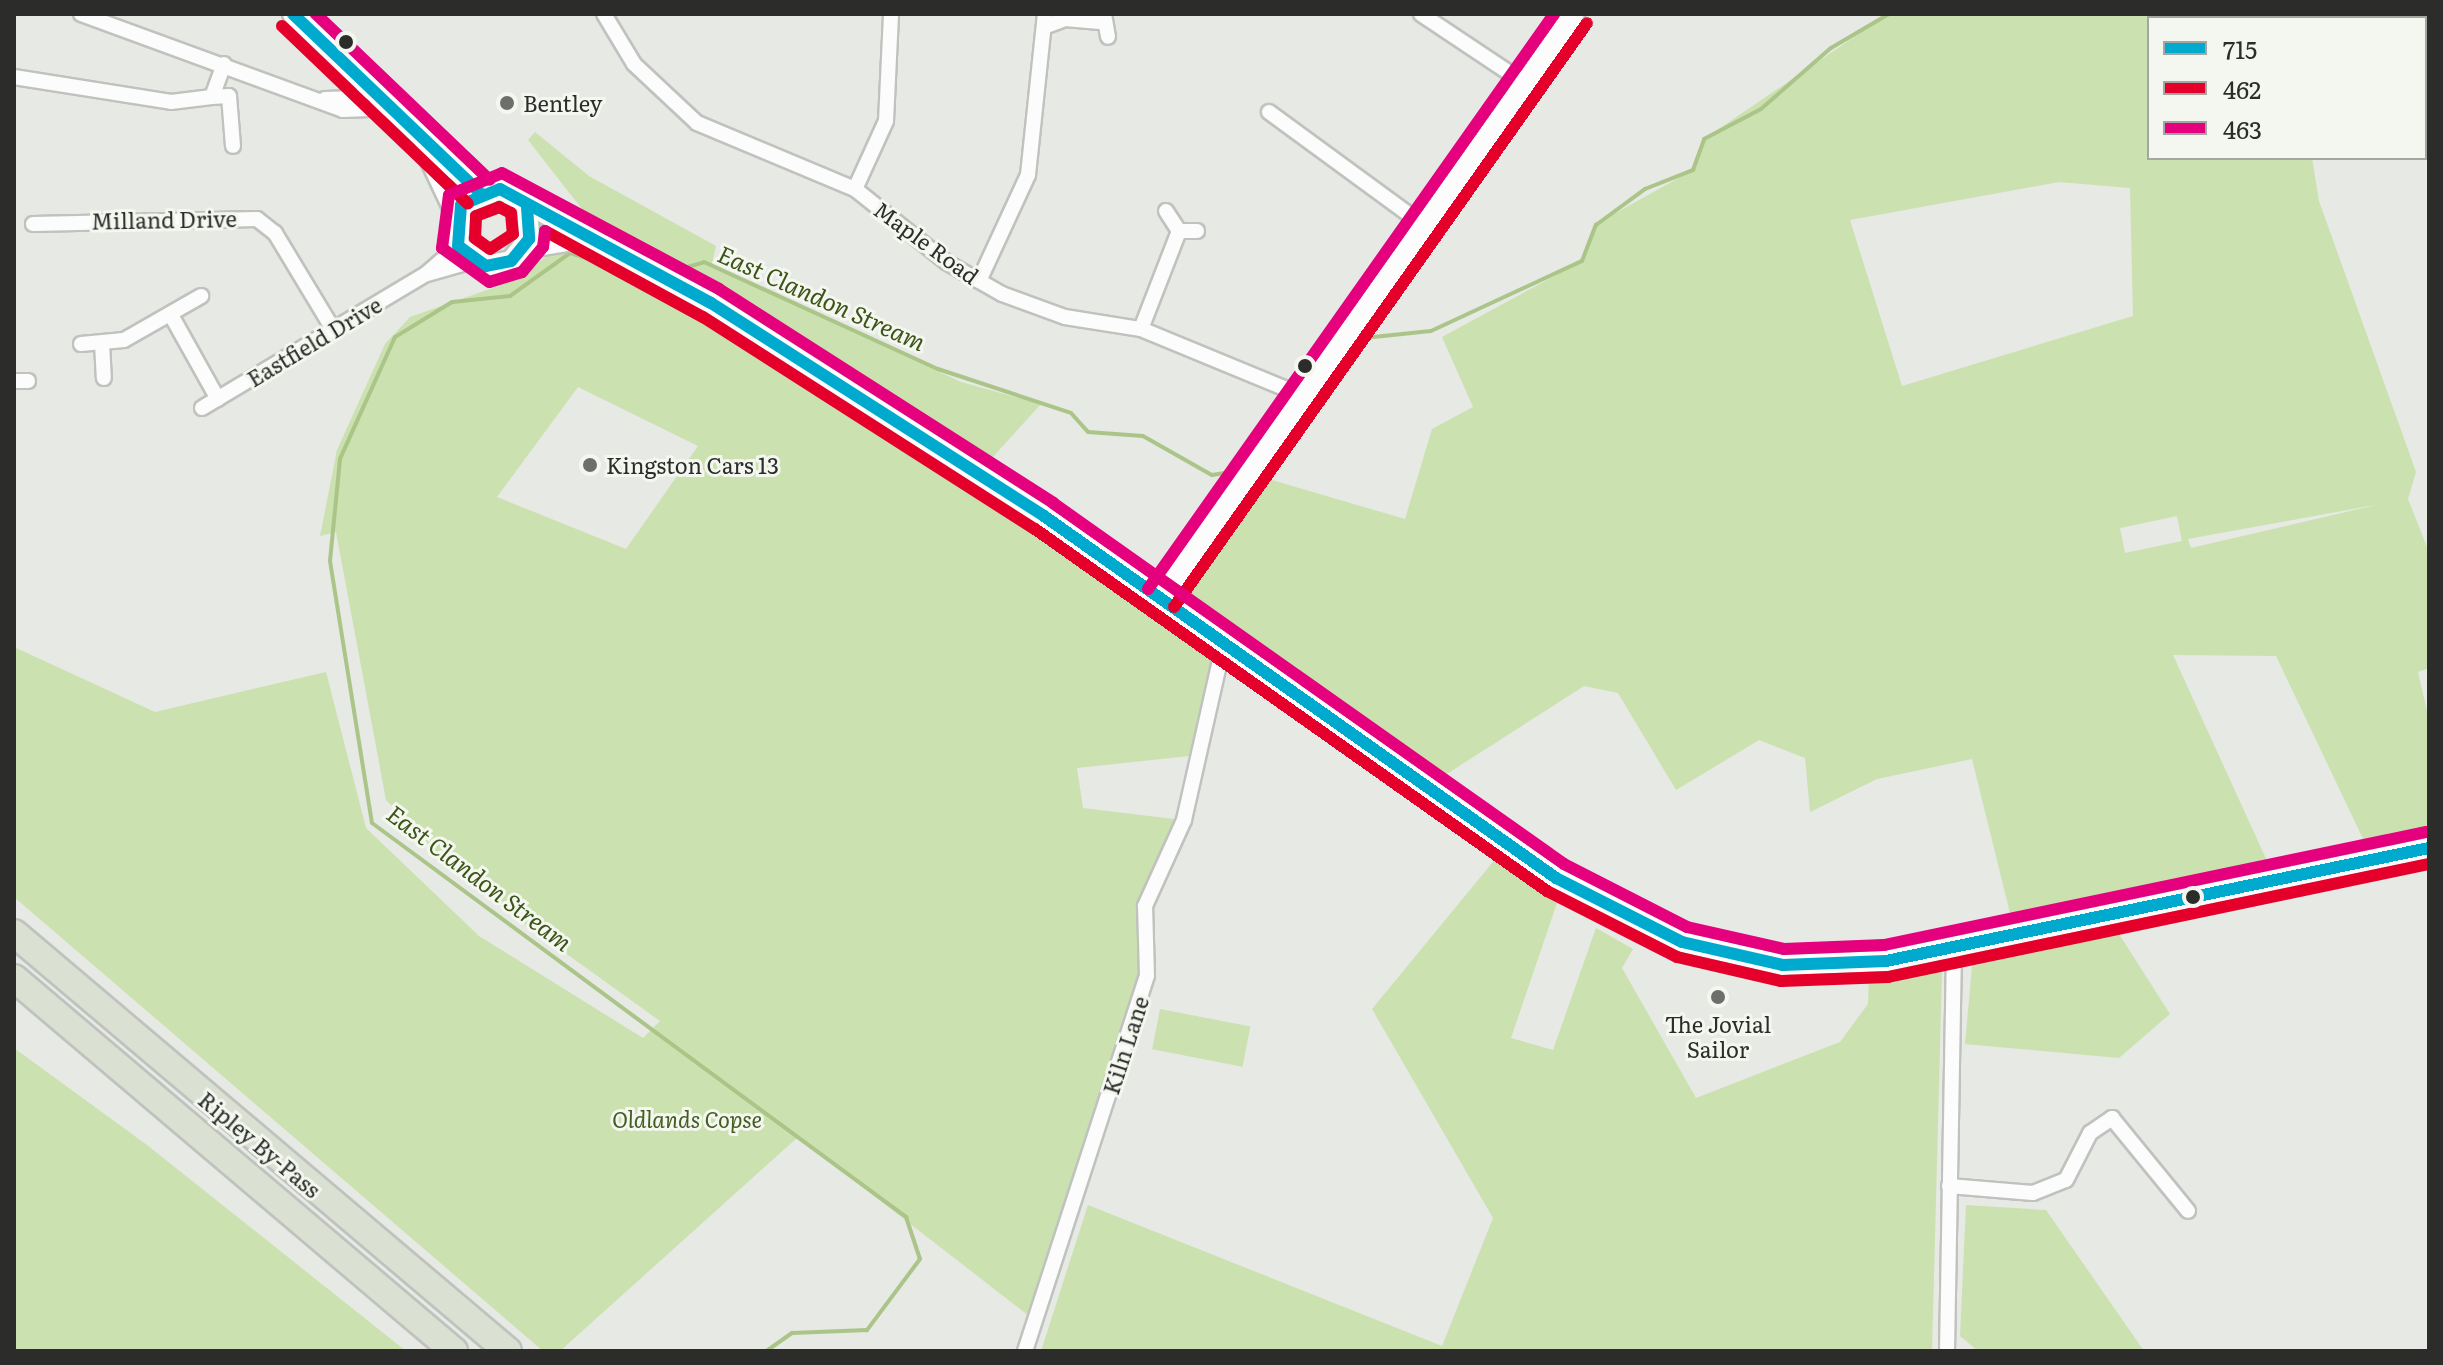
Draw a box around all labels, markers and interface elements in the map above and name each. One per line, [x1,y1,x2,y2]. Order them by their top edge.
legend [2147,16,2427,160]
text: 715 [2223,31,2257,66]
unlabelled marker [338,34,354,50]
text: 462 [2223,71,2261,106]
place label: Bentley [523,90,602,116]
marker: Bentley [498,94,516,112]
text: 463 [2223,111,2262,146]
street label: Maple Road [870,195,984,289]
street label: Milland Drive [91,205,237,233]
water label: East Clandon Stream [714,238,930,356]
street label: Eastfield Drive [242,290,386,392]
unlabelled marker [1297,358,1313,374]
place label: Kingston Cars 13 [606,452,779,478]
marker: Kingston Cars 13 [581,456,599,474]
water label: East Clandon Stream [382,798,578,956]
unlabelled marker [2185,889,2201,905]
marker: The Jovial Sailor [1709,988,1727,1006]
street label: Kiln Lane [1097,993,1153,1097]
place label: The Jovial Sailor [1665,1010,1771,1062]
street label: Ripley By-Pass [194,1085,326,1203]
park label: Oldlands Copse [612,1106,762,1132]

